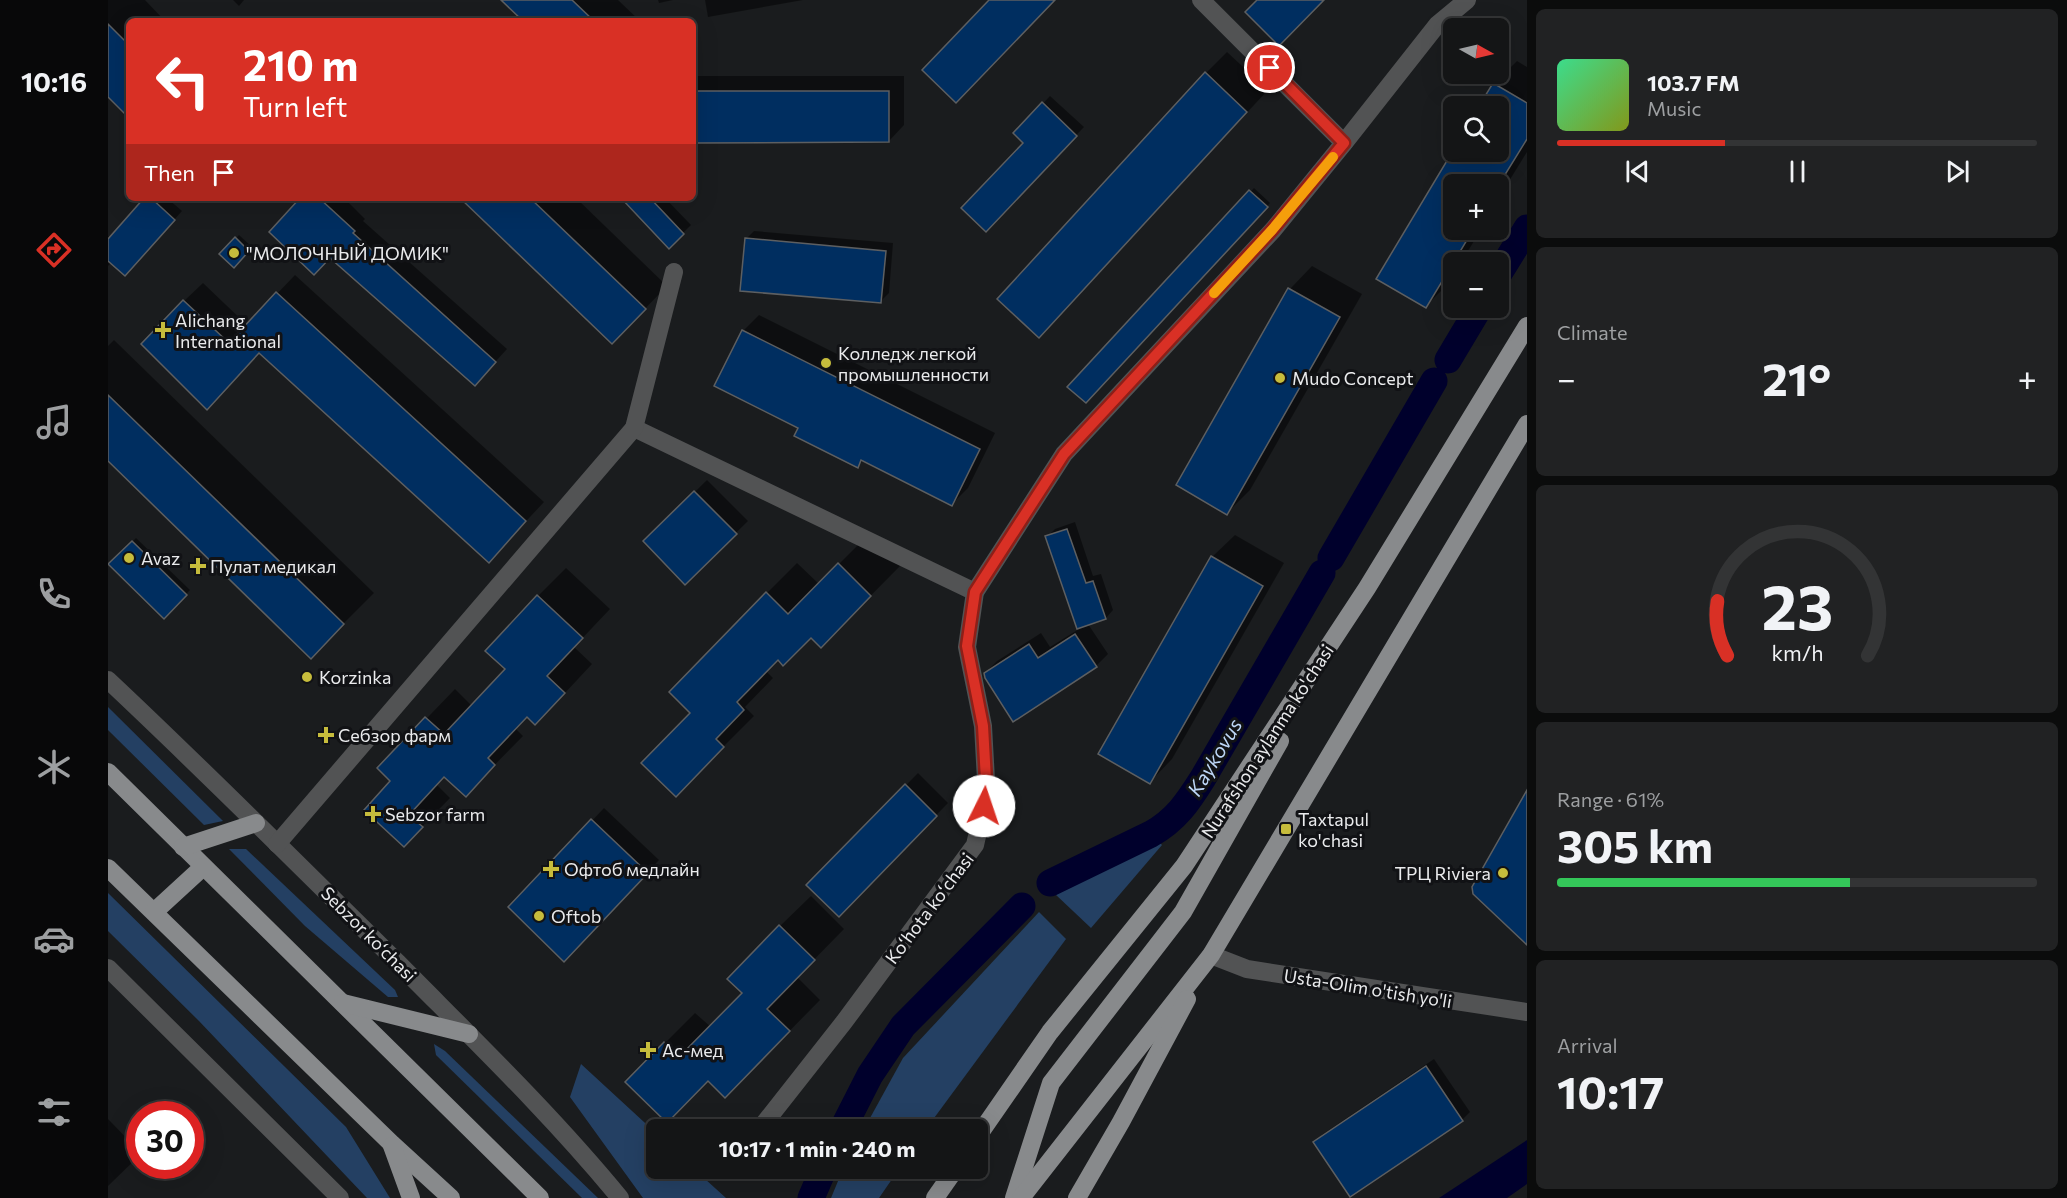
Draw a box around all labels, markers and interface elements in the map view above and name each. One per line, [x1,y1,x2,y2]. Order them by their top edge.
north arrow [1443,18,1509,84]
map controls [1443,18,1509,318]
text: 210 m [243,38,358,90]
icon: left [144,42,222,120]
pin [1244,42,1295,93]
icon: arrive [1253,51,1286,84]
text: 10:16 [21,65,87,98]
text: 103.7 FM [1647,69,1740,96]
text: Turn left [243,90,347,123]
button: search [1443,96,1509,162]
text: Music [1647,96,1701,120]
icon: previous [1621,155,1654,188]
icon: pause [1781,155,1814,188]
icon: next [1941,155,1974,188]
icon: arrive [207,156,240,189]
text: Then [144,159,195,186]
button: + [1443,174,1509,240]
icon: directions [33,229,75,271]
place label: "МОЛОЧНЫЙ ДОМИК" [246,242,449,264]
marker: "МОЛОЧНЫЙ ДОМИК" [227,246,241,260]
button: − [1443,252,1509,318]
place label: Alichang International [175,309,281,352]
text: Climate [1557,320,1627,344]
marker: Alichang International [156,323,170,337]
place label: Колледж легкой промышленности [838,342,989,385]
text: 21° [1762,350,1831,405]
marker: Колледж легкой промышленности [819,356,833,370]
text: − [1557,357,1576,398]
text: + [2018,357,2037,398]
place label: Mudo Concept [1292,367,1414,389]
marker: Mudo Concept [1273,371,1287,385]
icon: music [33,401,75,443]
place label: Avaz [141,547,180,569]
marker: Avaz [122,551,136,565]
place label: Пулат медикал [210,555,336,577]
marker: Пулат медикал [191,559,205,573]
text: 23 [1761,567,1833,643]
icon: phone [33,573,75,615]
text: km/h [1771,639,1823,665]
street label: Nurafshon aylanma ko'chasi [1196,640,1338,842]
place label: Korzinka [319,666,391,688]
marker: Korzinka [300,670,314,684]
water label: Kaykovus [1182,714,1246,800]
place label: Себзор фарм [338,724,451,746]
marker: Себзор фарм [319,728,333,742]
icon: climate [33,746,75,788]
position arrow [952,774,1016,838]
text: Range · 61% [1557,787,1664,811]
place label: Sebzor farm [385,803,485,825]
marker: Sebzor farm [366,807,380,821]
place label: Taxtapul ko'chasi [1298,808,1369,851]
text: 305 km [1557,817,1713,872]
marker: Taxtapul ko'chasi [1279,822,1293,836]
street label: Koʻhota koʻchasi [880,848,978,968]
place label: Офтоб медлайн [564,858,700,880]
marker: Офтоб медлайн [542,860,560,878]
place label: ТРЦ Riviera [1394,862,1491,884]
marker: ТРЦ Riviera [1496,866,1510,880]
street label: Sebzor ko‘chasi [317,882,421,986]
place label: Oftob [551,905,601,927]
marker: Oftob [532,909,546,923]
icon: car [33,918,75,960]
street label: Usta-Olim o'tish yo'li [1282,964,1454,1012]
text: Arrival [1557,1033,1618,1057]
place label: Ас-мед [662,1039,724,1061]
marker: Ас-мед [639,1041,657,1059]
text: 10:17 [1557,1063,1664,1118]
icon: filters [33,1091,75,1133]
speed limit sign: 30 [126,1101,204,1179]
text: 10:17 · 1 min · 240 m [719,1135,915,1162]

